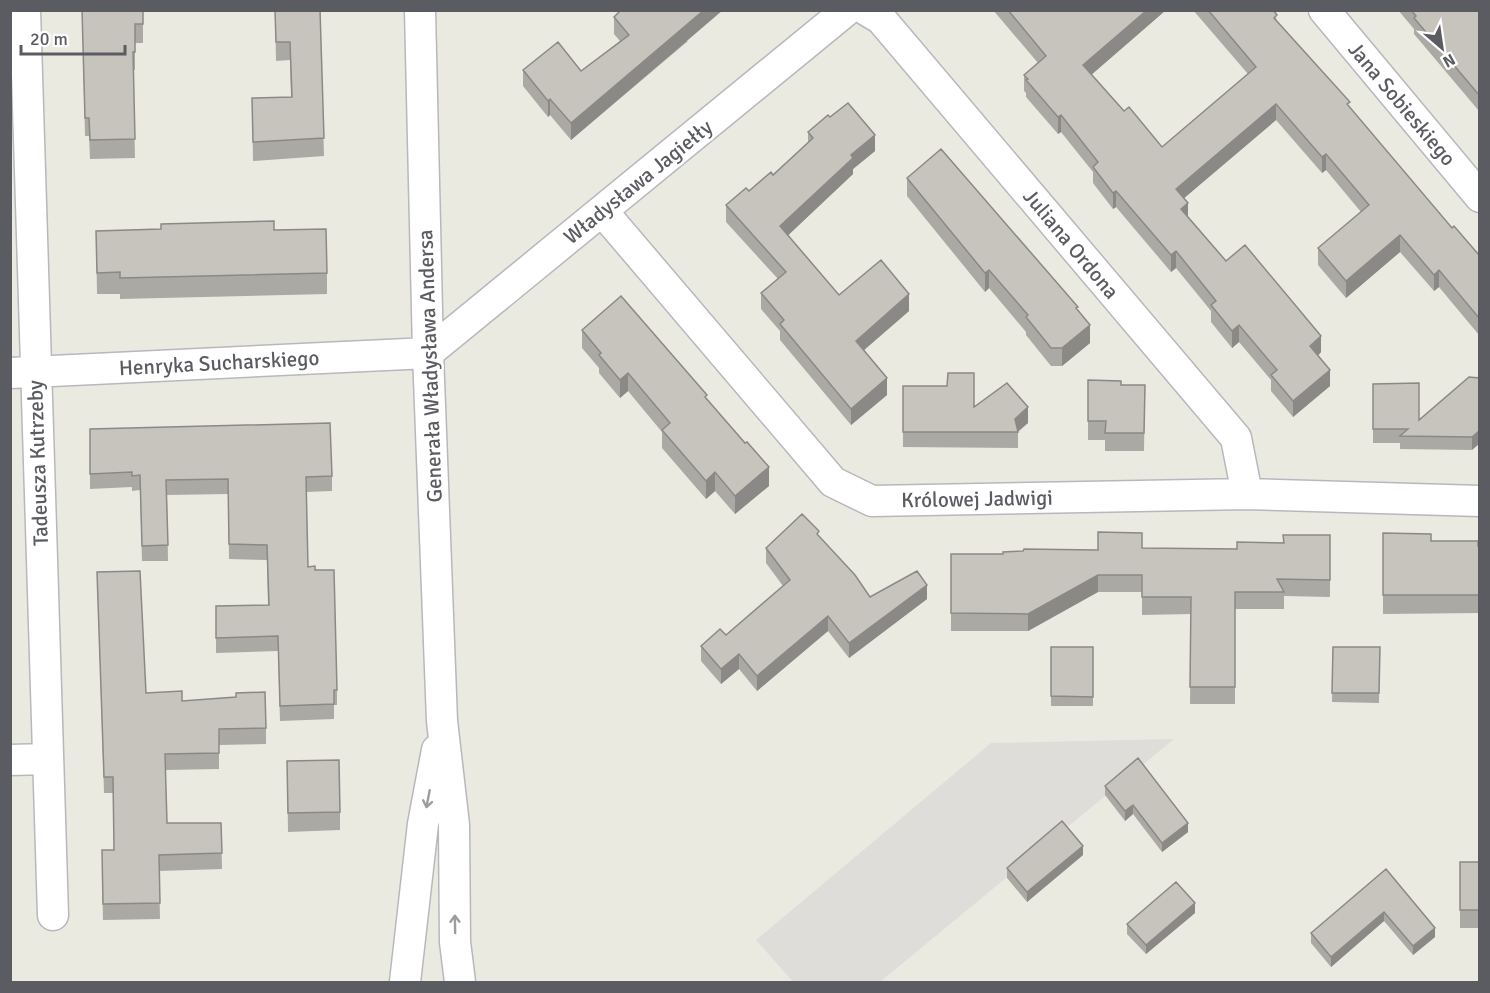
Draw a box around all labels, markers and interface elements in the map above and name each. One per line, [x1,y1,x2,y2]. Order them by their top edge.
scale bar [21,18,124,56]
north arrow [1412,18,1472,78]
text: 20 m [30,28,68,50]
street label: Jana Sobieskiego [1343,37,1461,171]
text: N [1439,49,1459,72]
street label: Władysława Jagiełły [558,114,718,250]
street label: Juliana Ordona [1017,184,1125,304]
street label: Generała Władysława Andersa [412,229,448,503]
street label: Henryka Sucharskiego [118,345,320,381]
street label: Tadeusza Kutrzeby [22,380,54,546]
street label: Królowej Jadwigi [901,485,1053,513]
one-way arrow [422,788,433,808]
one-way arrow [449,915,461,935]

